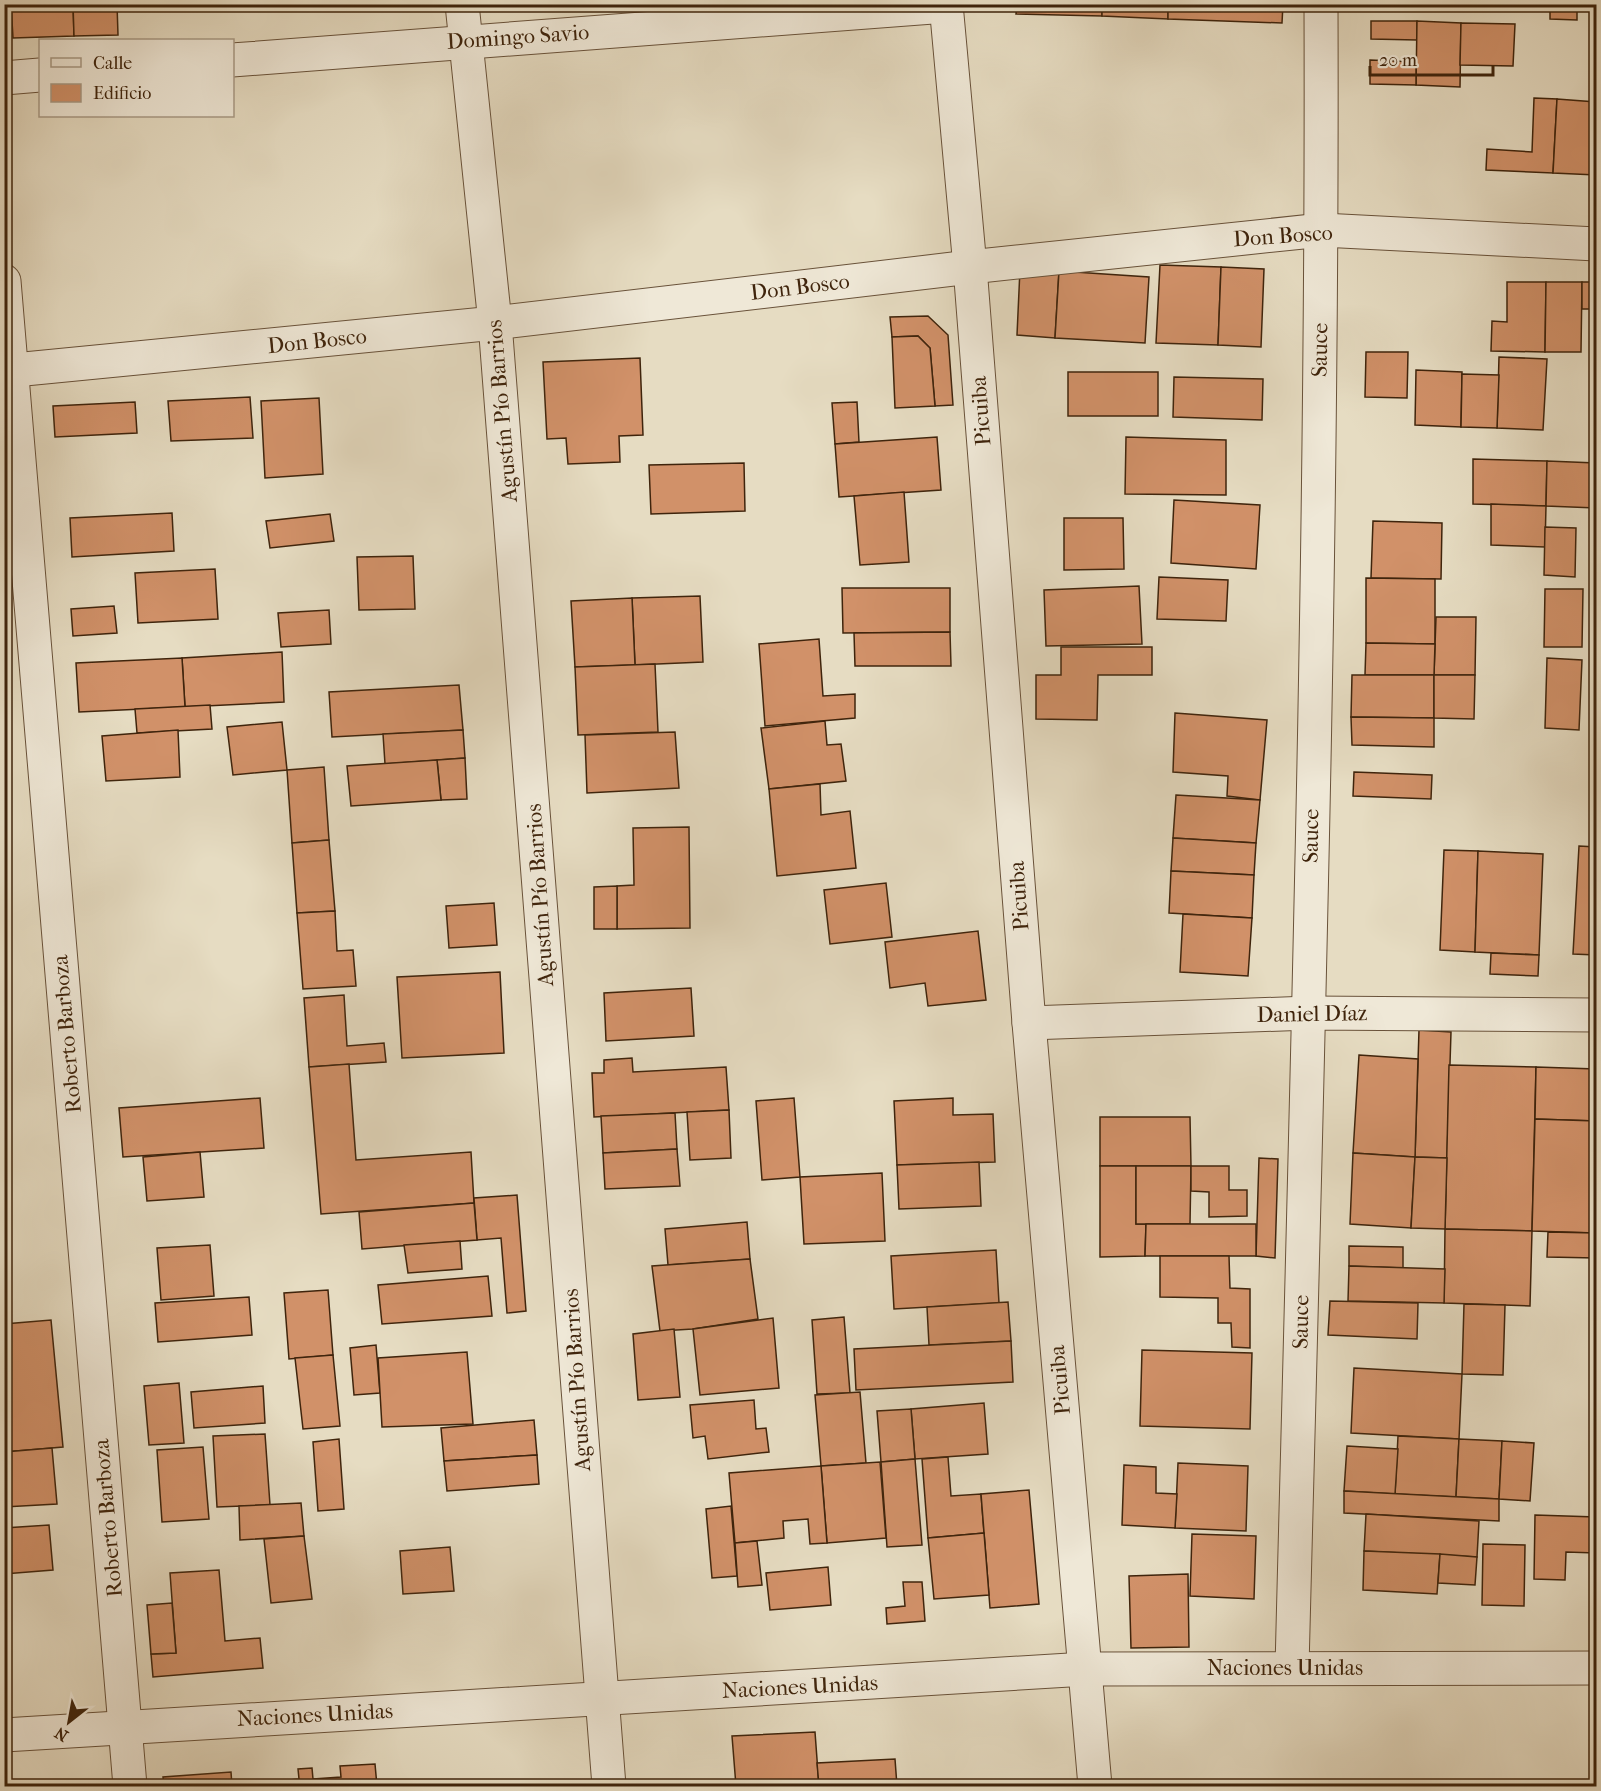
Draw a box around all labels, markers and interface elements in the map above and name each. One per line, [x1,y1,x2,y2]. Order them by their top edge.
street label: Domingo Savio [446,19,590,55]
legend [39,39,234,117]
scale bar [1370,39,1493,77]
text: 20 m [1379,50,1417,71]
text: Calle [93,53,132,74]
text: Edificio [93,83,151,104]
street label: Don Bosco [1232,220,1334,252]
street label: Don Bosco [749,268,851,306]
street label: Agustín Pío Barrios [481,319,523,504]
street label: Sauce [1307,322,1333,377]
street label: Don Bosco [266,323,368,359]
street label: Picuiba [966,374,996,447]
street label: Agustín Pío Barrios [521,803,559,988]
street label: Sauce [1298,808,1324,863]
street label: Picuiba [1004,859,1034,932]
street label: Roberto Barboza [47,953,87,1114]
street label: Daniel Díaz [1256,1000,1368,1028]
street label: Agustín Pío Barrios [558,1288,596,1473]
street label: Sauce [1288,1294,1314,1349]
street label: Picuiba [1044,1343,1076,1416]
street label: Roberto Barboza [88,1437,128,1598]
street label: Naciones Unidas [1207,1655,1363,1681]
street label: Naciones Unidas [721,1670,879,1704]
north arrow [39,1692,99,1752]
street label: Naciones Unidas [236,1698,394,1732]
text: N [51,1723,72,1746]

